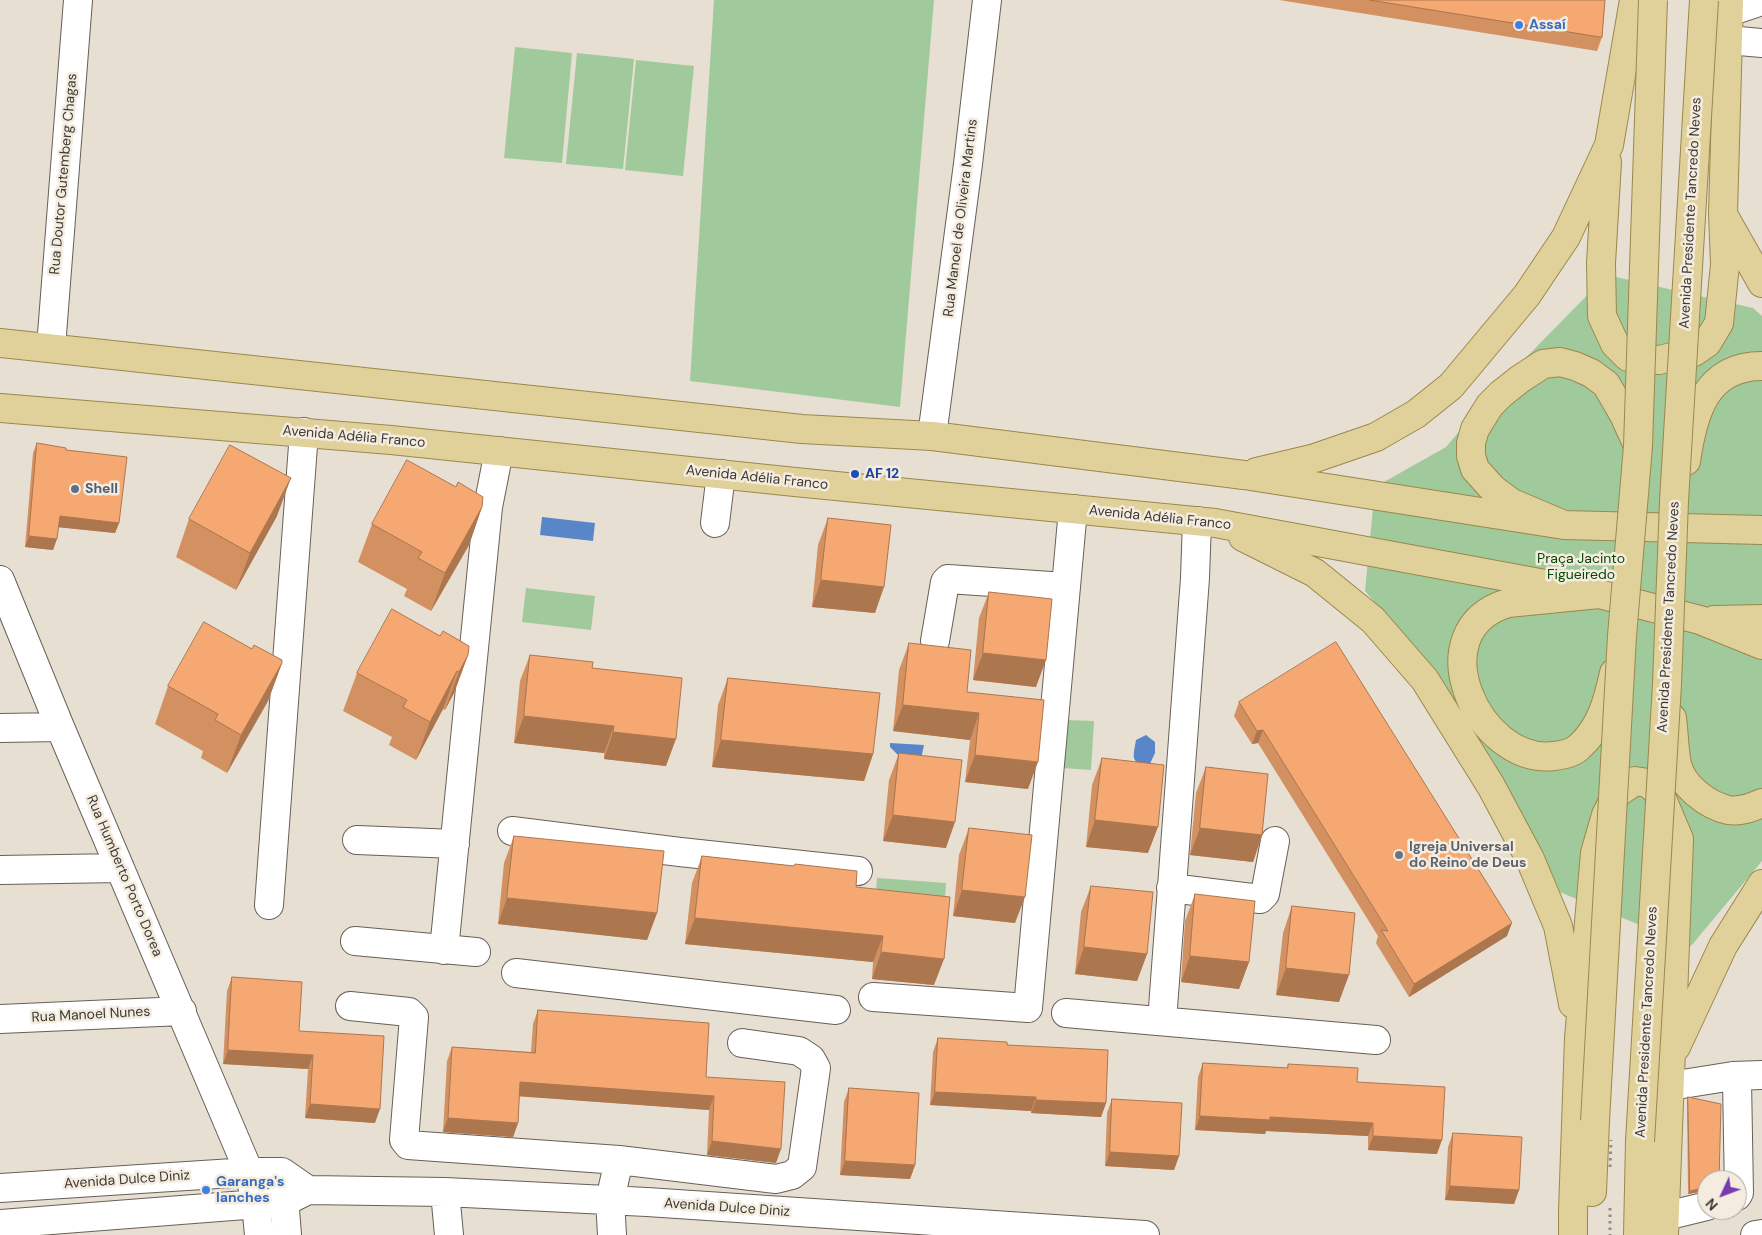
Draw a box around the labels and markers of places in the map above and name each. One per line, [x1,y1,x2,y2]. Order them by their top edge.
place label: Assaí [1529,17,1566,33]
marker: Assaí [1513,19,1525,31]
place label: AF 12 [865,466,899,482]
marker: AF 12 [849,468,861,480]
place label: Shell [85,481,118,497]
marker: Shell [69,483,81,495]
place label: Igreja Universal do Reino de Deus [1409,839,1526,872]
marker: Igreja Universal do Reino de Deus [1393,849,1405,861]
place label: Garanga's lanches [216,1174,284,1206]
marker: Garanga's lanches [200,1184,212,1196]

